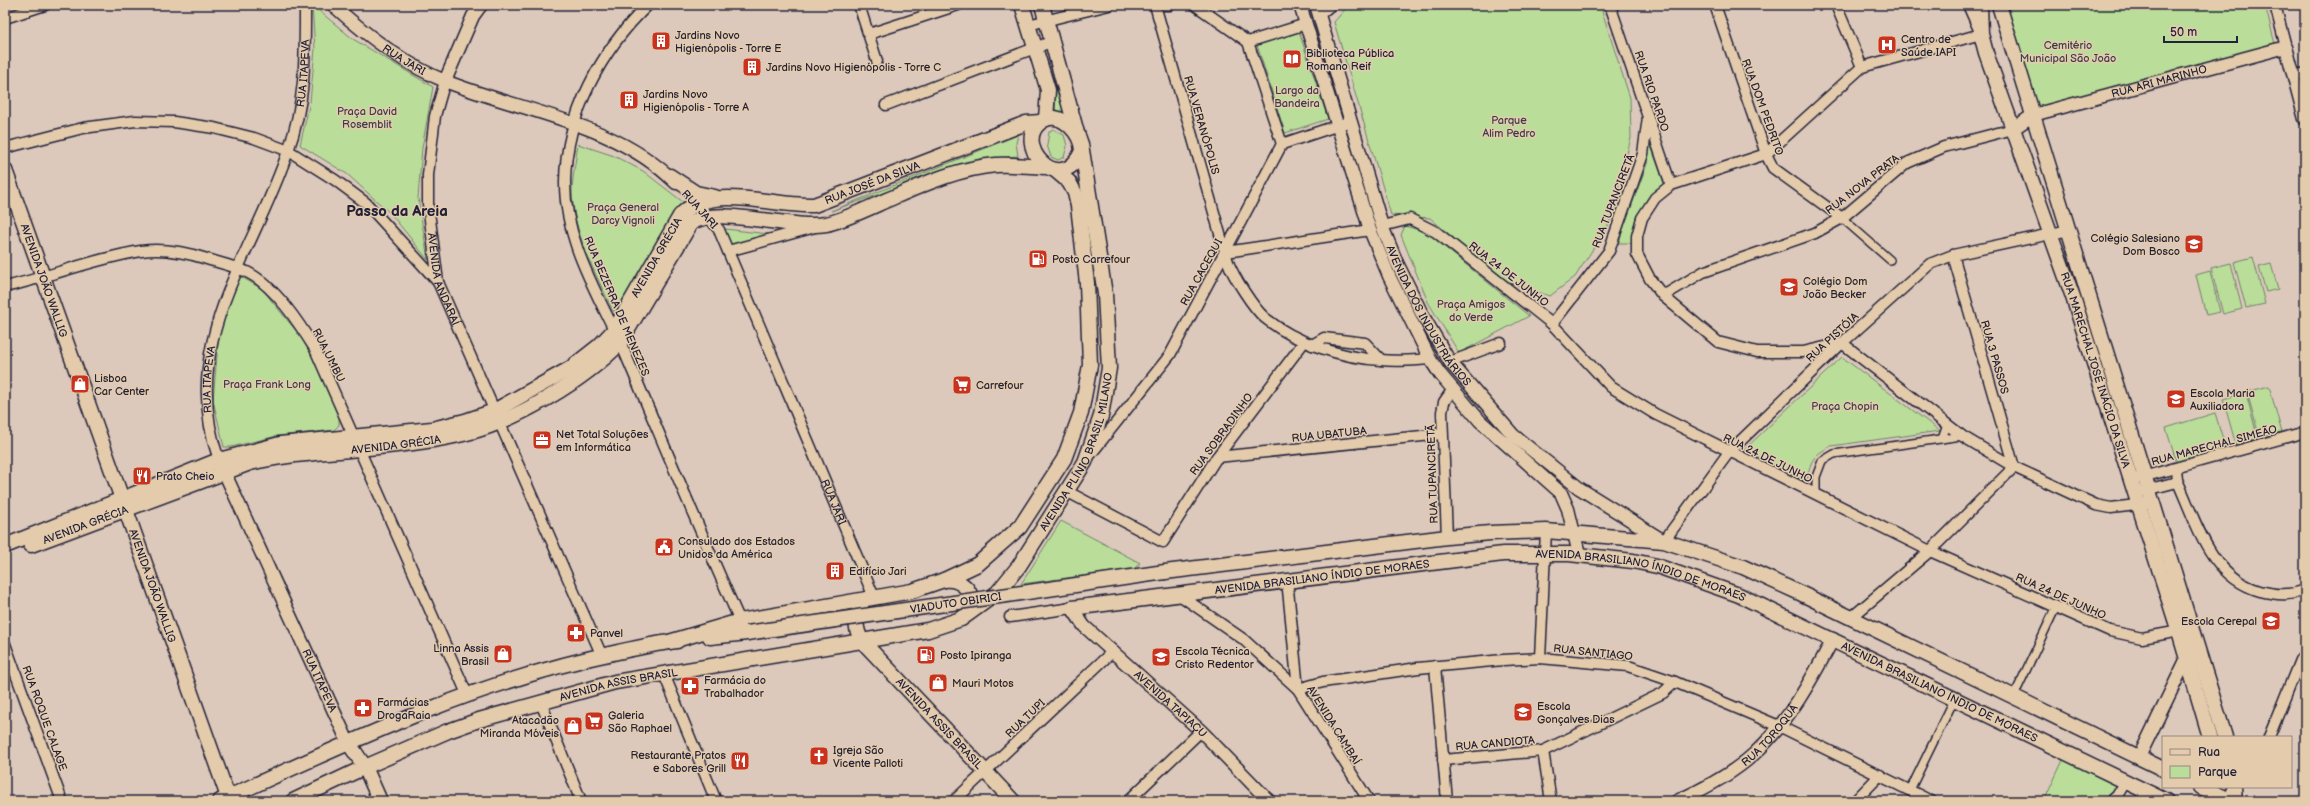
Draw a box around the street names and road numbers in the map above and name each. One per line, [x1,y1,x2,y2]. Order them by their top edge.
street label: RUA ITAPEVA [294,39,312,108]
street label: RUA JARI [380,42,428,78]
street label: RUA RIO PARDO [1632,49,1671,133]
street label: RUA DOM PEDRITO [1739,57,1786,157]
street label: RUA ARI MARINHO [2110,63,2208,101]
street label: RUA VERANÓPOLIS [1181,74,1223,176]
street label: RUA NOVA PRATA [1823,151,1902,217]
street label: RUA TUPANCIRETÃ [1590,152,1637,250]
street label: RUA JOSÉ DA SILVA [823,159,922,207]
street label: RUA JARI [679,187,721,232]
street label: AVENIDA GRÉCIA [629,215,685,300]
street label: AVENIDA JOÃO WALLIG [18,222,70,339]
street label: AVENIDA ANDARAÍ [425,232,463,328]
street label: RUA BEZERRA DE MENEZES [581,234,652,378]
street label: RUA CACEQUI [1178,236,1225,308]
street label: RUA 24 DE JUNHO [1466,239,1551,310]
street label: AVENIDA DOS INDUSTRIÁRIOS [1384,243,1474,389]
street label: RUA MARECHAL JOSÉ INÁCIO DA SILVA [2058,270,2133,470]
street label: RUA PISTÓIA [1803,309,1861,365]
street label: RUA 3 PASSOS [1978,319,2011,396]
street label: RUA UMBU [310,326,348,384]
street label: RUA ITAPEVA [201,344,218,414]
street label: AVENIDA PLÍNIO BRASIL MILANO [1037,372,1115,533]
street label: RUA SOBRADINHO [1187,391,1256,478]
street label: RUA MARECHAL SIMEÃO [2150,422,2278,469]
street label: RUA UBATUBA [1291,424,1367,445]
street label: RUA TUPANCIRETÃ [1424,424,1441,524]
street label: RUA 24 DE JUNHO [1721,431,1815,486]
street label: AVENIDA GRÉCIA [351,433,442,457]
street label: RUA JARI [818,477,849,527]
street label: AVENIDA GRÉCIA [41,503,130,547]
street label: AVENIDA JOÃO WALLIG [126,527,178,644]
street label: AVENIDA BRASILIANO ÍNDIO DE MORAES [1535,548,1748,604]
street label: AVENIDA BRASILIANO ÍNDIO DE MORAES [1214,557,1431,597]
street label: RUA 24 DE JUNHO [2014,571,2108,622]
street label: VIADUTO OBIRICI [909,590,1003,616]
street label: AVENIDA BRASILIANO ÍNDIO DE MORAES [1839,639,2040,745]
street label: RUA SANTIAGO [1553,642,1633,663]
street label: RUA ITAPEVA [299,647,339,714]
street label: RUA ROQUE CALAGE [19,664,70,773]
street label: AVENIDA ASSIS BRASIL [558,666,679,704]
street label: AVENIDA TAPIAÇU [1131,668,1209,740]
street label: AVENIDA ASSIS BRASIL [893,675,986,772]
street label: AVENIDA CAMBAÍ [1304,683,1364,768]
street label: RUA TUPI [1003,696,1048,740]
street label: RUA TOROQUÁ [1739,701,1801,769]
street label: RUA CANDIOTA [1455,734,1536,753]

